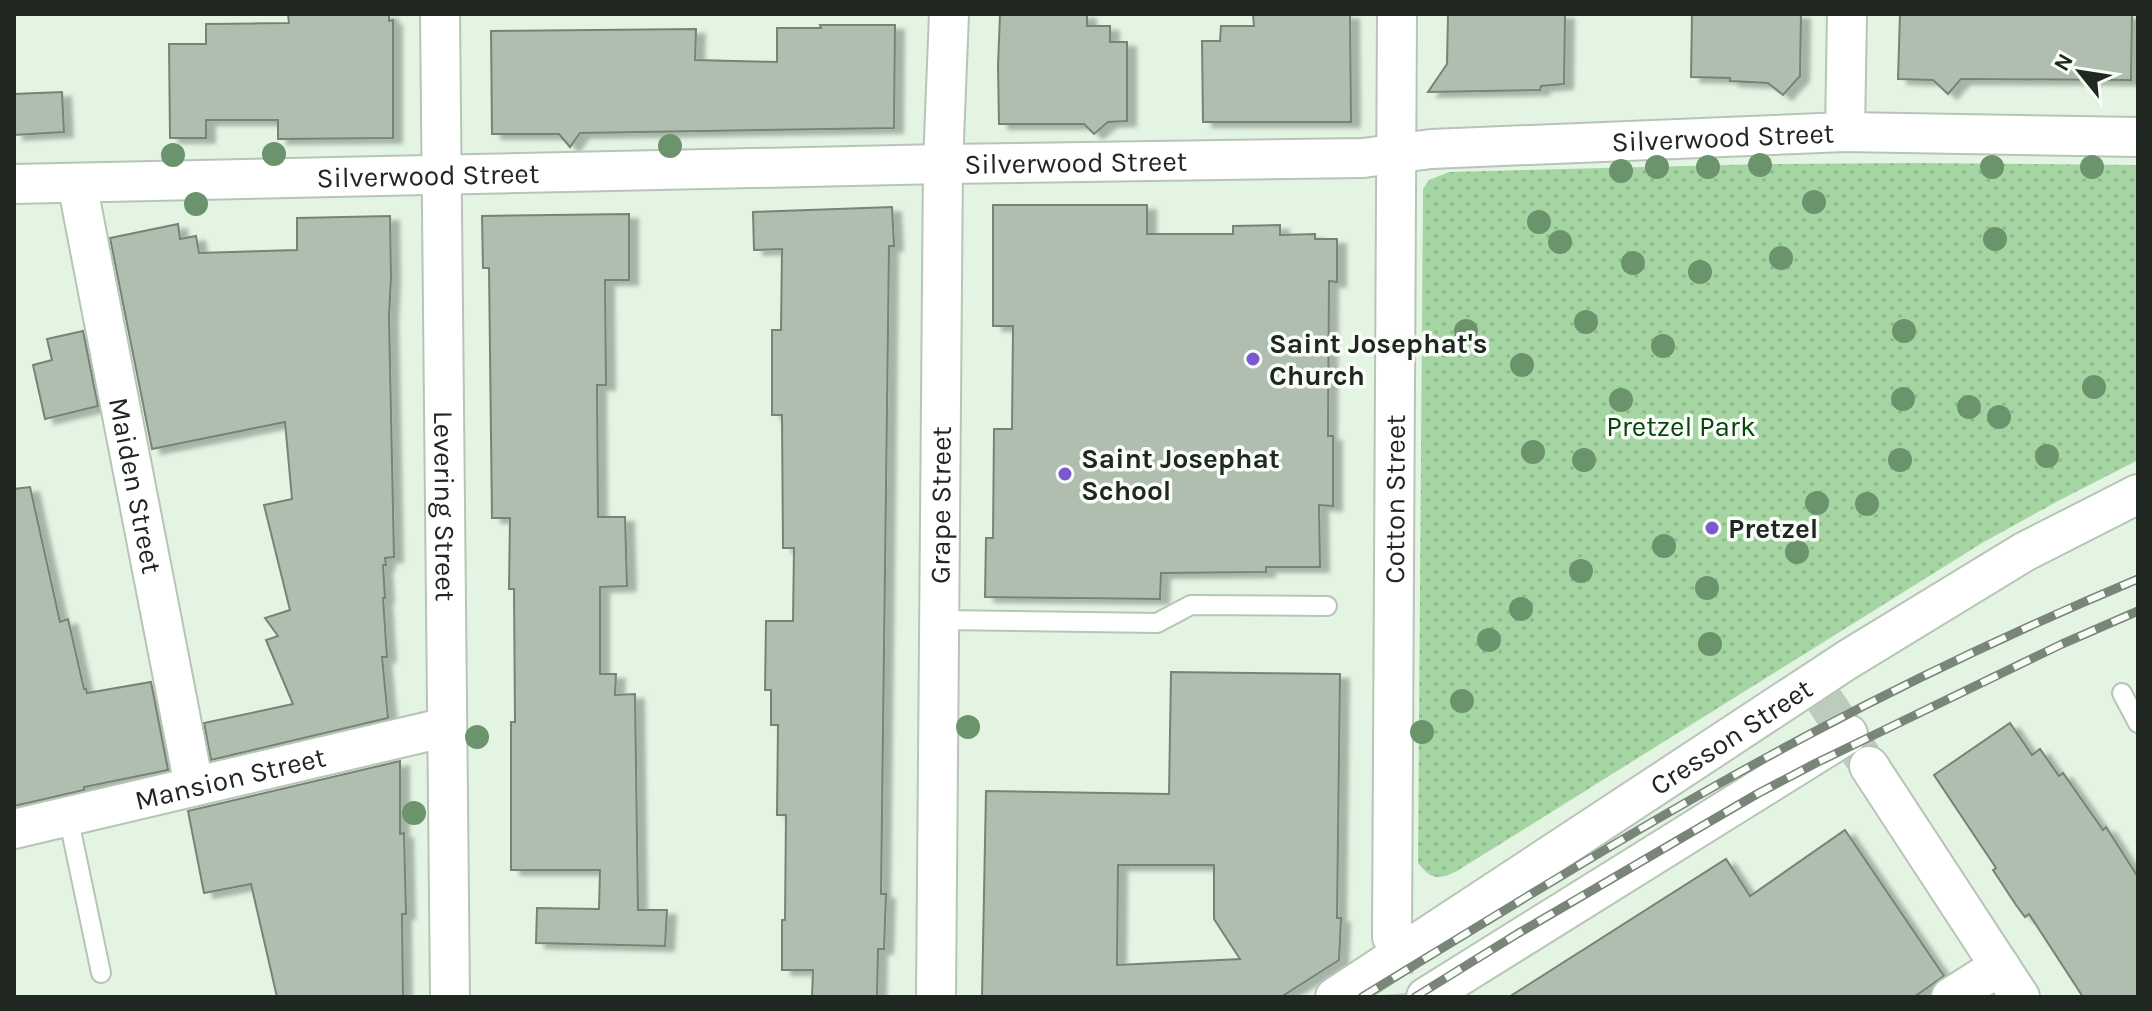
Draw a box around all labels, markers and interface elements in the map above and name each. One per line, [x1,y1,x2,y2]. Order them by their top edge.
north arrow [2040,32,2120,112]
text: N [2048,49,2079,76]
street label: Silverwood Street [1611,116,1835,159]
street label: Silverwood Street [964,145,1187,181]
street label: Silverwood Street [316,157,540,194]
place label: Saint Josephat's Church [1269,327,1488,392]
marker: Saint Josephat's Church [1244,350,1262,368]
street label: Maiden Street [102,394,168,576]
street label: Levering Street [427,410,462,602]
park label: Pretzel Park [1606,410,1756,443]
street label: Cotton Street [1378,414,1412,584]
street label: Grape Street [923,426,958,584]
place label: Saint Josephat School [1081,442,1280,507]
marker: Saint Josephat School [1056,465,1074,483]
place label: Pretzel [1728,512,1818,545]
marker: Pretzel [1703,519,1721,537]
street label: Cresson Street [1644,672,1818,802]
street label: Mansion Street [132,740,329,817]

